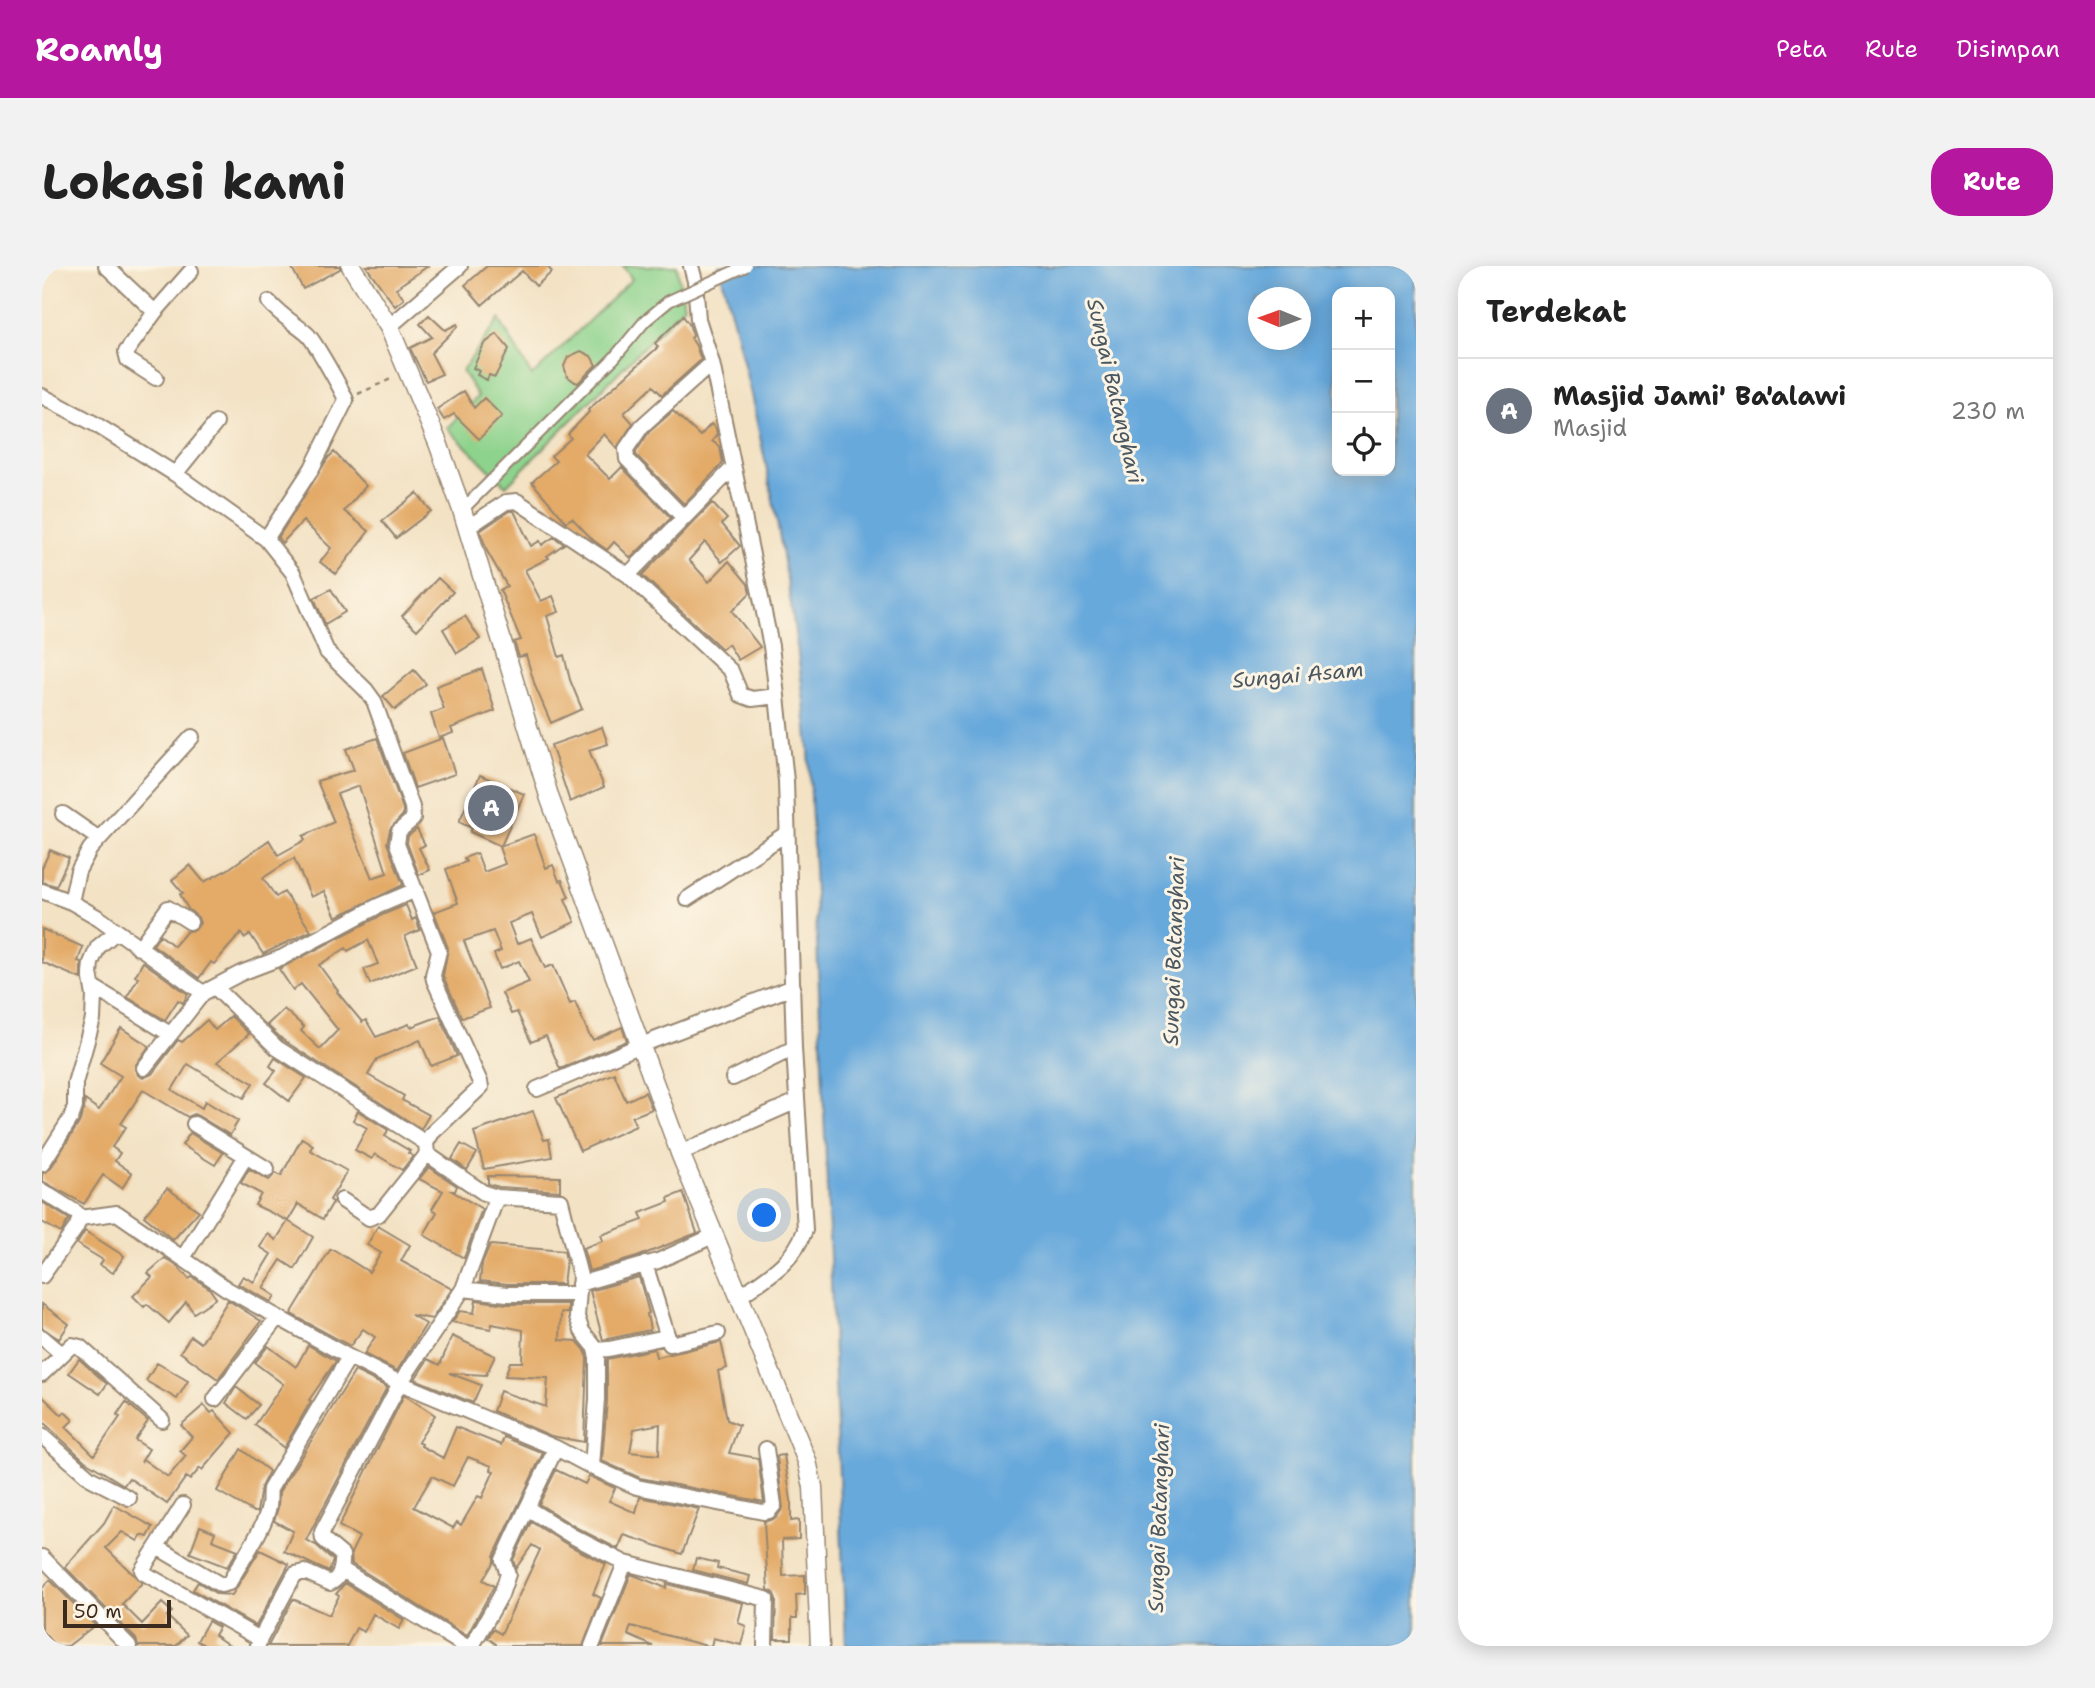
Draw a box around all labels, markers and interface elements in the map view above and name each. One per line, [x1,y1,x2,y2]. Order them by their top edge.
text: Roamly [35,27,163,72]
text: Peta [1776,33,1827,65]
text: Rute [1865,33,1918,65]
text: Disimpan [1956,33,2060,65]
button: Rute [1931,148,2053,216]
text: Lokasi kami [42,149,346,215]
north arrow [1248,287,1311,350]
map controls [1332,287,1395,476]
button: + [1332,287,1395,350]
text: Terdekat [1486,291,1626,332]
water label: Sungai Batanghari [1080,296,1150,487]
button: − [1332,350,1395,413]
text: Masjid Jami' Ba'alawi [1553,378,1846,413]
text: A [1500,396,1518,426]
text: 230 m [1951,396,2025,426]
button: locate [1332,413,1395,476]
text: Masjid [1553,413,1627,443]
water label: Sungai Asam [1231,655,1365,695]
pin: A [468,782,514,834]
water label: Sungai Batanghari [1157,855,1191,1046]
your location [747,1198,781,1232]
water label: Sungai Batanghari [1142,1422,1176,1613]
scale bar [63,1597,172,1629]
text: 50 m [74,1599,122,1624]

